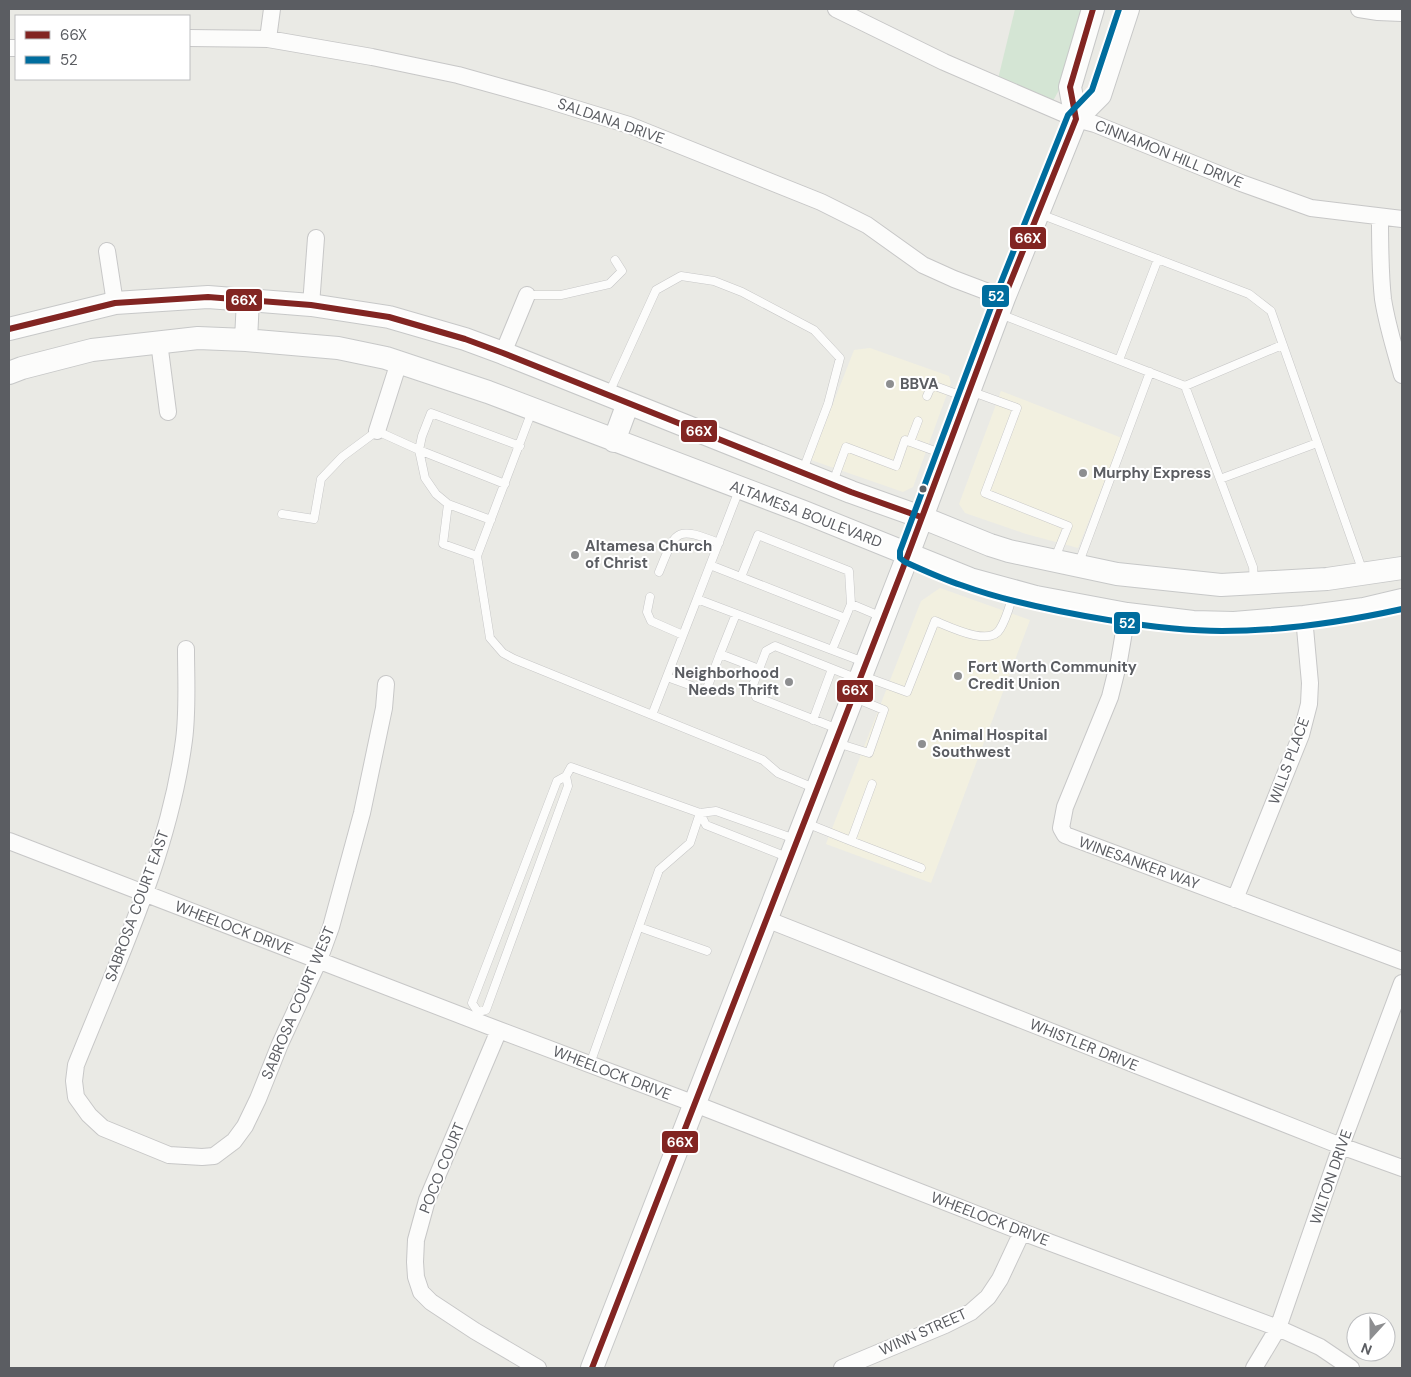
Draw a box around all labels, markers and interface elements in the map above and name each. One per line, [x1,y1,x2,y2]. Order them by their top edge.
legend [15,15,190,80]
text: 66X [60,25,87,45]
text: 52 [60,50,78,70]
street label: SALDANA DRIVE [555,93,667,149]
street label: CINNAMON HILL DRIVE [1092,115,1246,193]
line badge: 66X [1009,226,1047,250]
text: 66X [1015,229,1041,247]
line badge: 52 [981,284,1010,308]
text: 52 [988,287,1004,305]
line badge: 66X [225,288,263,312]
text: 66X [231,291,257,309]
place label: BBVA [900,374,939,394]
marker: BBVA [884,378,896,390]
line badge: 66X [680,419,718,443]
text: 66X [686,422,712,440]
place label: Murphy Express [1093,463,1211,483]
marker: Murphy Express [1077,467,1089,479]
street label: ALTAMESA BOULEVARD [727,476,885,552]
unlabelled marker [918,484,928,494]
place label: Altamesa Church of Christ [585,536,712,573]
marker: Altamesa Church of Christ [569,549,581,561]
line badge: 52 [1113,611,1141,635]
text: 52 [1119,614,1135,632]
place label: Fort Worth Community Credit Union [968,657,1137,694]
place label: Neighborhood Needs Thrift [674,663,779,700]
marker: Fort Worth Community Credit Union [952,670,964,682]
marker: Neighborhood Needs Thrift [783,676,795,688]
line badge: 66X [836,679,874,703]
text: 66X [842,681,868,699]
street label: WILLS PLACE [1264,715,1314,807]
place label: Animal Hospital Southwest [932,725,1048,762]
marker: Animal Hospital Southwest [916,738,928,750]
street label: SABROSA COURT EAST [100,828,174,984]
street label: WINESANKER WAY [1076,832,1202,894]
street label: WHEELOCK DRIVE [172,896,296,960]
street label: SABROSA COURT WEST [257,923,339,1083]
street label: WHISTLER DRIVE [1027,1014,1141,1076]
street label: WHEELOCK DRIVE [550,1041,674,1105]
street label: POCO COURT [415,1120,469,1216]
street label: WILTON DRIVE [1305,1127,1357,1227]
line badge: 66X [661,1130,699,1154]
text: 66X [667,1133,693,1151]
street label: WHEELOCK DRIVE [928,1187,1052,1251]
street label: WINN STREET [876,1304,970,1360]
north arrow [1346,1312,1396,1362]
text: N [1358,1339,1374,1359]

